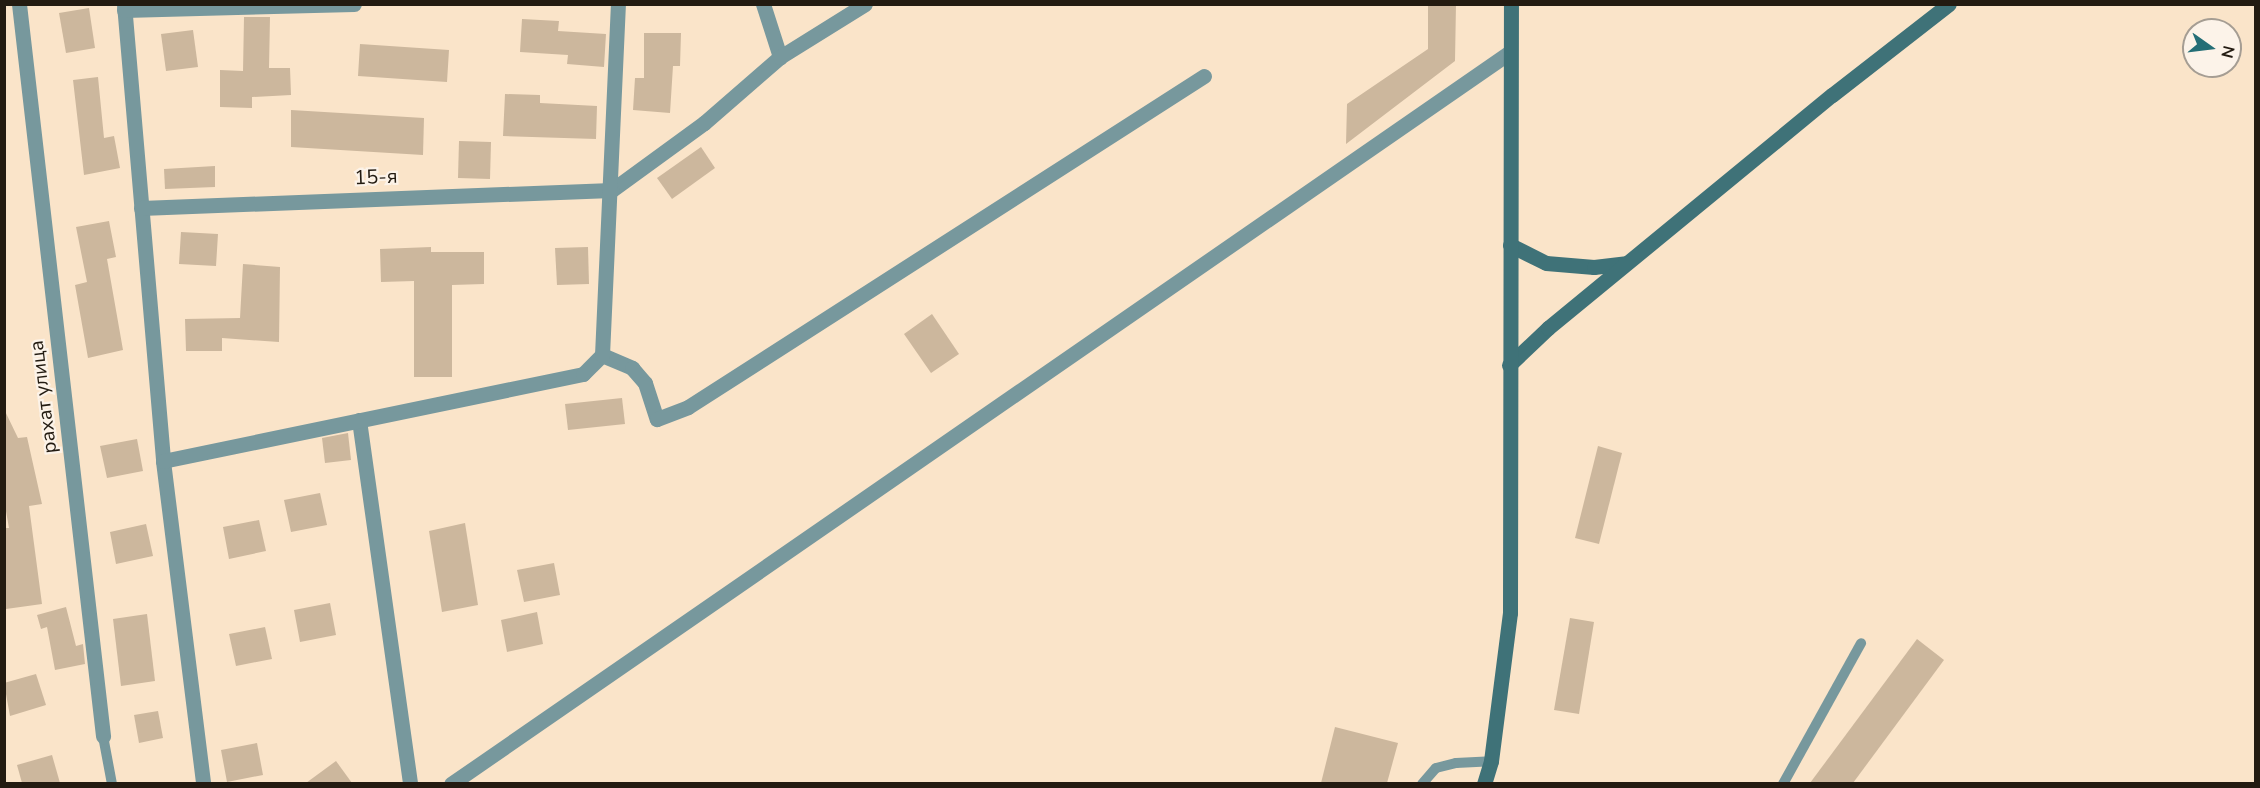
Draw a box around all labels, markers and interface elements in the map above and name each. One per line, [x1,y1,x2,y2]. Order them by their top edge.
north arrow [2182,18,2242,78]
text: N [2215,43,2240,60]
street label: 15-я [354,164,398,190]
street label: рахат улица [24,339,62,455]

